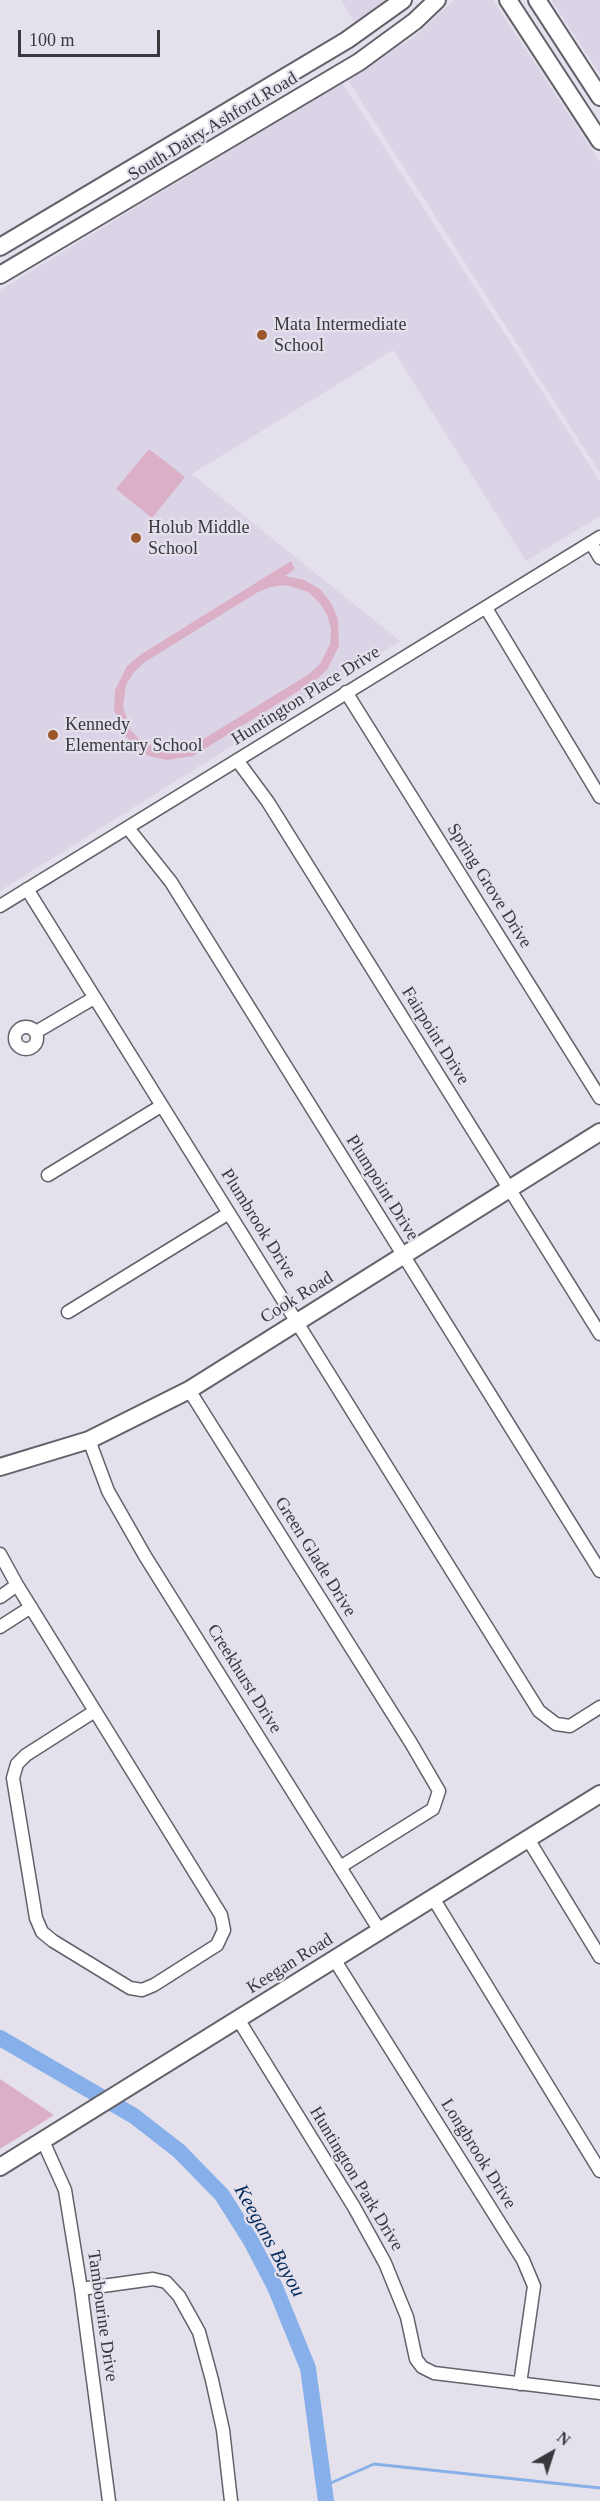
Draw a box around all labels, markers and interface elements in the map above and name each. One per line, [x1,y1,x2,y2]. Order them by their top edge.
scale bar [21,18,164,56]
text: 100 m [29,30,75,50]
street label: South Dairy Ashford Road [125,68,301,186]
place label: Mata Intermediate School [274,314,406,356]
marker: Mata Intermediate School [255,328,269,342]
place label: Holub Middle School [148,517,249,560]
marker: Holub Middle School [129,531,143,545]
street label: Huntington Place Drive [228,642,384,750]
place label: Kennedy Elementary School [65,714,202,756]
marker: Kennedy Elementary School [46,728,60,742]
street label: Spring Grove Drive [442,820,536,952]
street label: Fairpoint Drive [396,983,474,1089]
street label: Plumpoint Drive [341,1131,423,1245]
street label: Plumbrook Drive [216,1165,300,1283]
street label: Cook Road [257,1267,337,1329]
street label: Green Glade Drive [270,1493,360,1621]
street label: Creekhurst Drive [202,1621,286,1737]
street label: Keegan Road [243,1929,337,1999]
street label: Longbrook Drive [436,2095,520,2213]
street label: Huntington Park Drive [304,2103,408,2255]
water label: Keegans Bayou [228,2181,310,2301]
street label: Tambourine Drive [82,2249,122,2383]
north arrow [522,2423,582,2483]
text: N [554,2428,573,2449]

